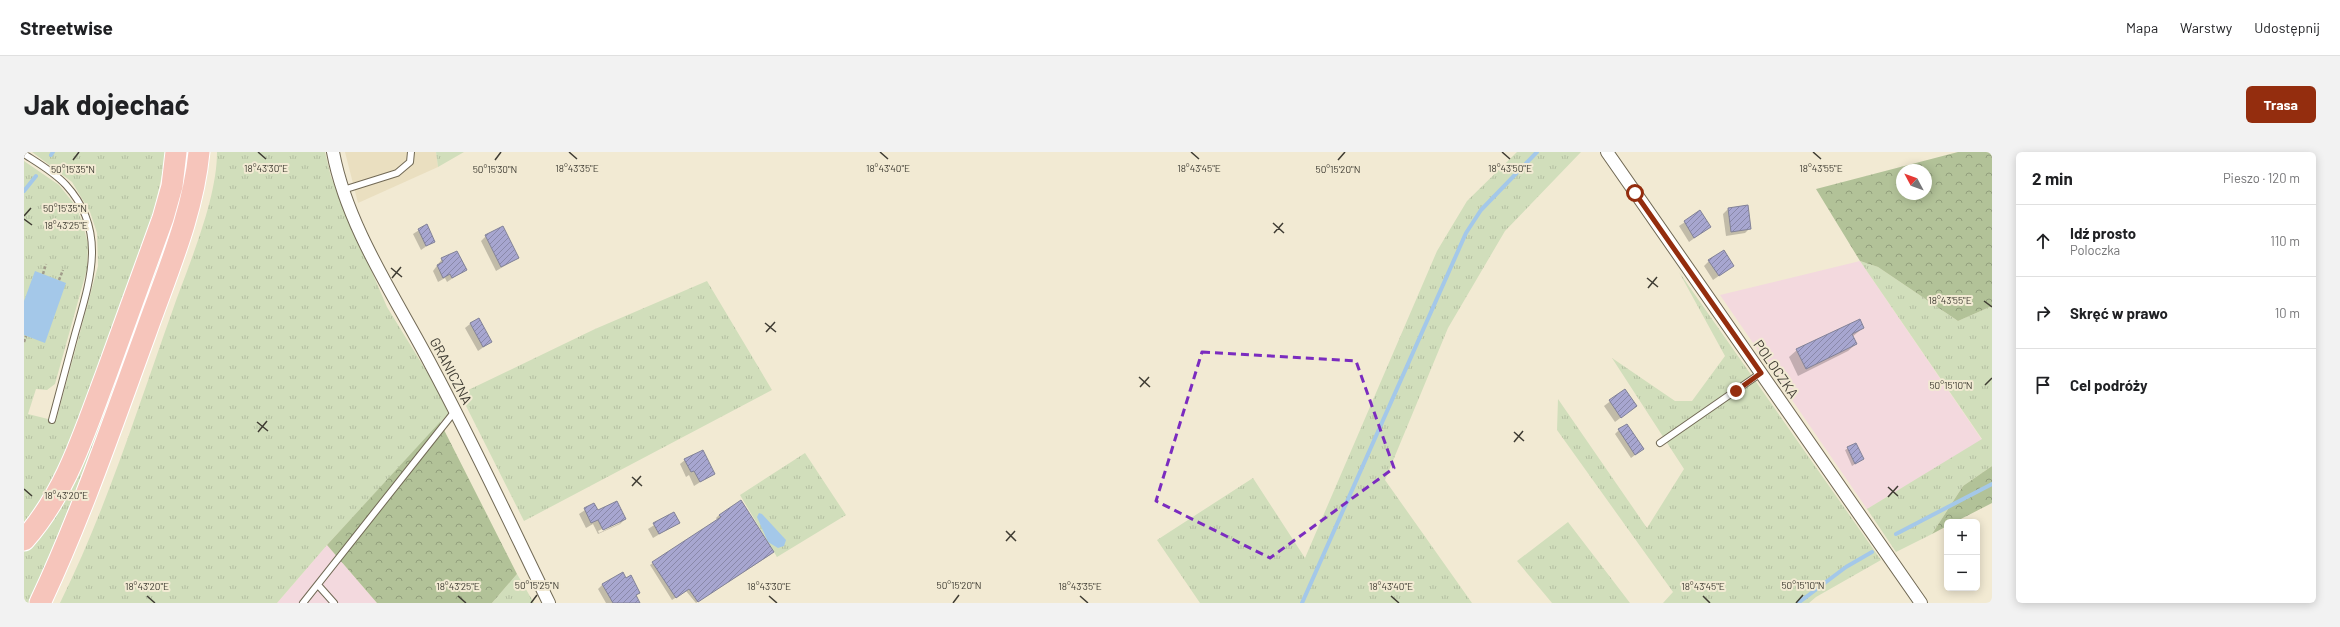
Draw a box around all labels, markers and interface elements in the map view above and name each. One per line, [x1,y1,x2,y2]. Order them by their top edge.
text: Streetwise [20,16,113,39]
text: Mapa [2126,19,2158,36]
text: Warstwy [2180,19,2232,36]
text: Udostępnij [2254,19,2320,36]
button: Trasa [2246,86,2316,123]
text: Jak dojechać [24,87,190,121]
text: 18°43'30"E [244,162,288,174]
text: 18°43'35"E [555,162,599,174]
text: 18°43'40"E [866,162,910,174]
text: 18°43'45"E [1177,162,1221,174]
text: 18°43'50"E [1488,162,1532,174]
text: 18°43'55"E [1799,162,1843,174]
text: 50°15'35"N [51,163,95,175]
text: 50°15'30"N [473,163,517,175]
text: 50°15'20"N [1316,163,1360,175]
north arrow [1896,164,1932,200]
text: 2 min [2032,168,2073,188]
text: Pieszo · 120 m [2223,170,2300,186]
route start [1626,184,1644,202]
text: 50°15'35"N [43,202,87,214]
text: 18°43'25"E [44,219,88,231]
text: Idź prosto [2070,224,2136,242]
icon: ahead [2032,230,2054,252]
text: 110 m [2270,233,2300,249]
text: Poloczka [2070,242,2120,258]
text: 18°43'55"E [1928,294,1972,306]
icon: right [2032,302,2054,324]
text: Skręć w prawo [2070,304,2168,322]
text: 10 m [2275,305,2300,321]
street label: GRANICZNA [427,334,476,408]
street label: POLOCZKA [1750,336,1803,402]
icon: arrive [2032,374,2054,396]
text: Cel podróży [2070,376,2148,394]
text: 50°15'10"N [1929,379,1973,391]
route end [1727,382,1745,400]
text: 18°43'20"E [44,489,88,501]
map controls [1944,519,1980,591]
button: + [1944,519,1980,555]
button: − [1944,555,1980,591]
text: 50°15'25"N [515,579,559,591]
text: 50°15'20"N [937,579,981,591]
text: 50°15'10"N [1781,579,1825,591]
text: 18°43'20"E [125,580,169,592]
text: 18°43'25"E [436,580,480,592]
text: 18°43'30"E [747,580,791,592]
text: 18°43'35"E [1058,580,1102,592]
text: 18°43'40"E [1369,580,1413,592]
text: 18°43'45"E [1681,580,1725,592]

